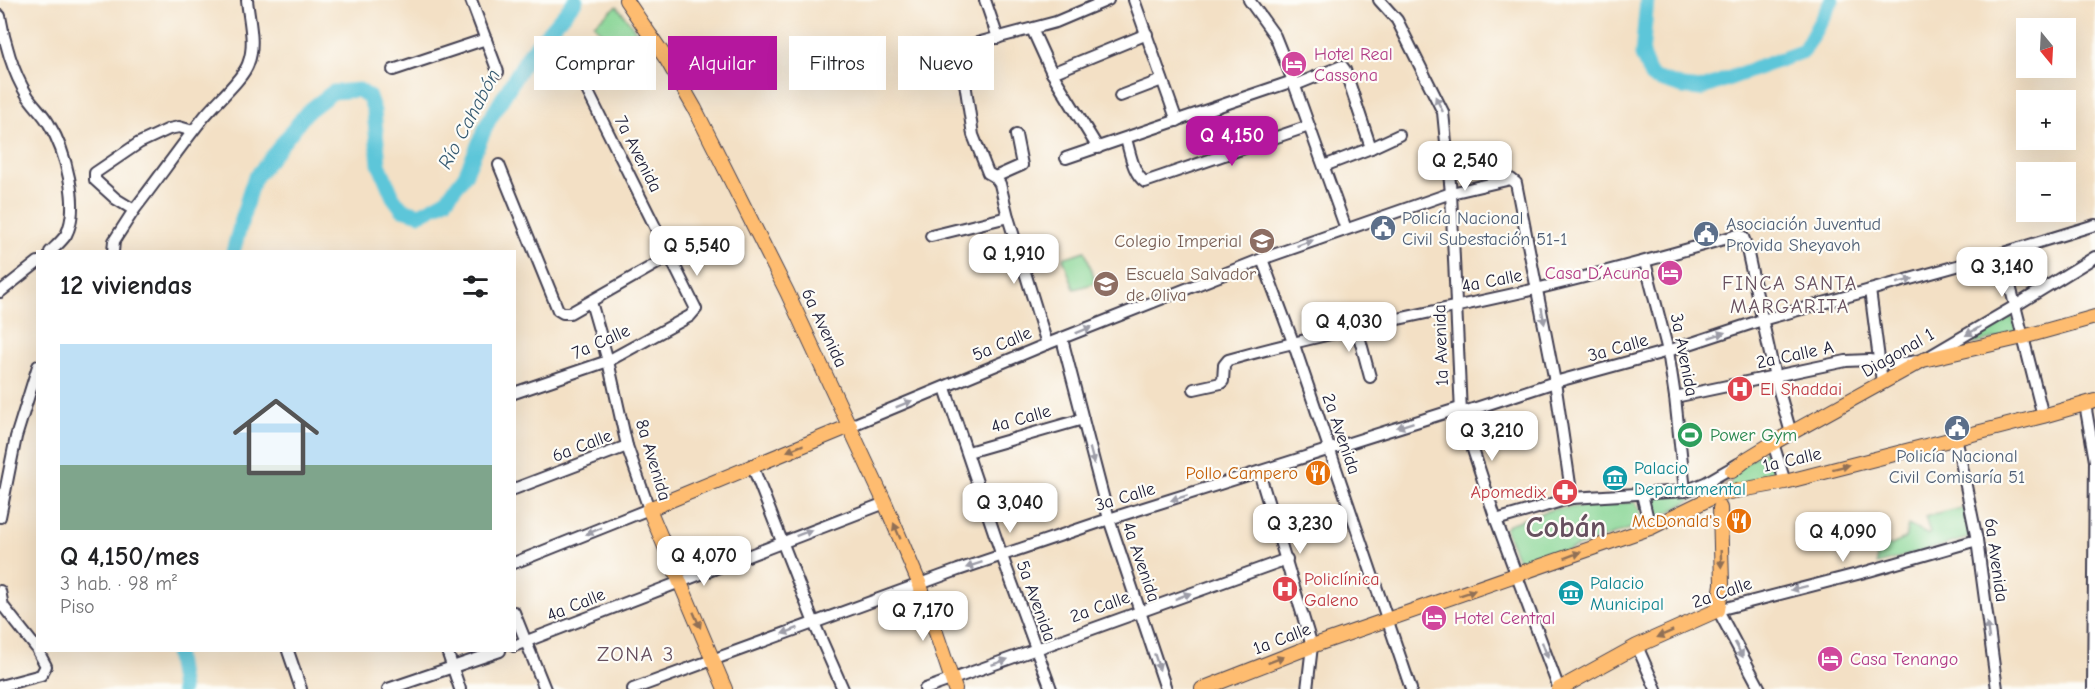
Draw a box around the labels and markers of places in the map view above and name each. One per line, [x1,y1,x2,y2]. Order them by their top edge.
place label: Hotel Real Cassona [1314,44,1393,86]
hotel icon: Hotel Real Cassona [1279,49,1309,79]
pin: Q 4,150 [1177,116,1287,167]
pin: Q 2,540 [1410,141,1520,192]
place label: Policía Nacional Civil Subestación 51-1 [1402,208,1567,250]
public building icon: Policía Nacional Civil Subestación 51-1 [1368,213,1398,243]
place label: Asociación Juventud Provida Sheyavoh [1726,214,1881,256]
public building icon: Asociación Juventud Provida Sheyavoh [1691,219,1721,249]
pin: Q 5,540 [642,226,752,277]
school or university icon: Colegio Imperial [1247,226,1277,256]
place label: Colegio Imperial [1114,231,1242,252]
pin: Q 1,910 [959,234,1069,285]
pin: Q 3,140 [1947,247,2057,298]
hotel icon: Casa D´Acuna [1655,258,1685,288]
place label: Casa D´Acuna [1545,263,1650,284]
place label: Escuela Salvador de Oliva [1126,264,1257,306]
school or university icon: Escuela Salvador de Oliva [1091,269,1121,299]
pin: Q 4,030 [1294,302,1404,353]
hospital icon: El Shaddai [1725,374,1755,404]
place label: El Shaddai [1760,379,1842,400]
pin: Q 3,210 [1437,411,1547,462]
public building icon: Policía Nacional Civil Comisaría 51 [1942,413,1972,443]
sports icon: Power Gym [1675,420,1705,450]
place label: Power Gym [1710,425,1797,446]
place label: Policía Nacional Civil Comisaría 51 [1889,446,2025,488]
restaurant icon: Pollo Campero [1303,458,1333,488]
place label: Palacio Departamental [1634,458,1746,500]
place label: Pollo Campero [1186,463,1298,484]
museum icon: Palacio Departamental [1600,463,1630,493]
pharmacy icon: Apomedix [1550,477,1580,507]
place label: Apomedix [1470,482,1546,503]
pin: Q 3,040 [955,483,1065,534]
pin: Q 3,230 [1245,504,1355,555]
restaurant icon: McDonald's [1724,506,1754,536]
place label: McDonald's [1632,511,1720,532]
pin: Q 4,090 [1788,512,1898,563]
pin: Q 4,070 [649,536,759,587]
place label: Policlínica Galeno [1304,569,1380,611]
place label: Palacio Municipal [1590,573,1664,615]
hospital icon: Policlínica Galeno [1270,574,1300,604]
museum icon: Palacio Municipal [1556,578,1586,608]
pin: Q 7,170 [868,591,978,642]
hotel icon: Hotel Central [1419,603,1449,633]
place label: Hotel Central [1454,608,1555,629]
hotel icon: Casa Tenango [1815,644,1845,674]
place label: Casa Tenango [1850,649,1958,670]

